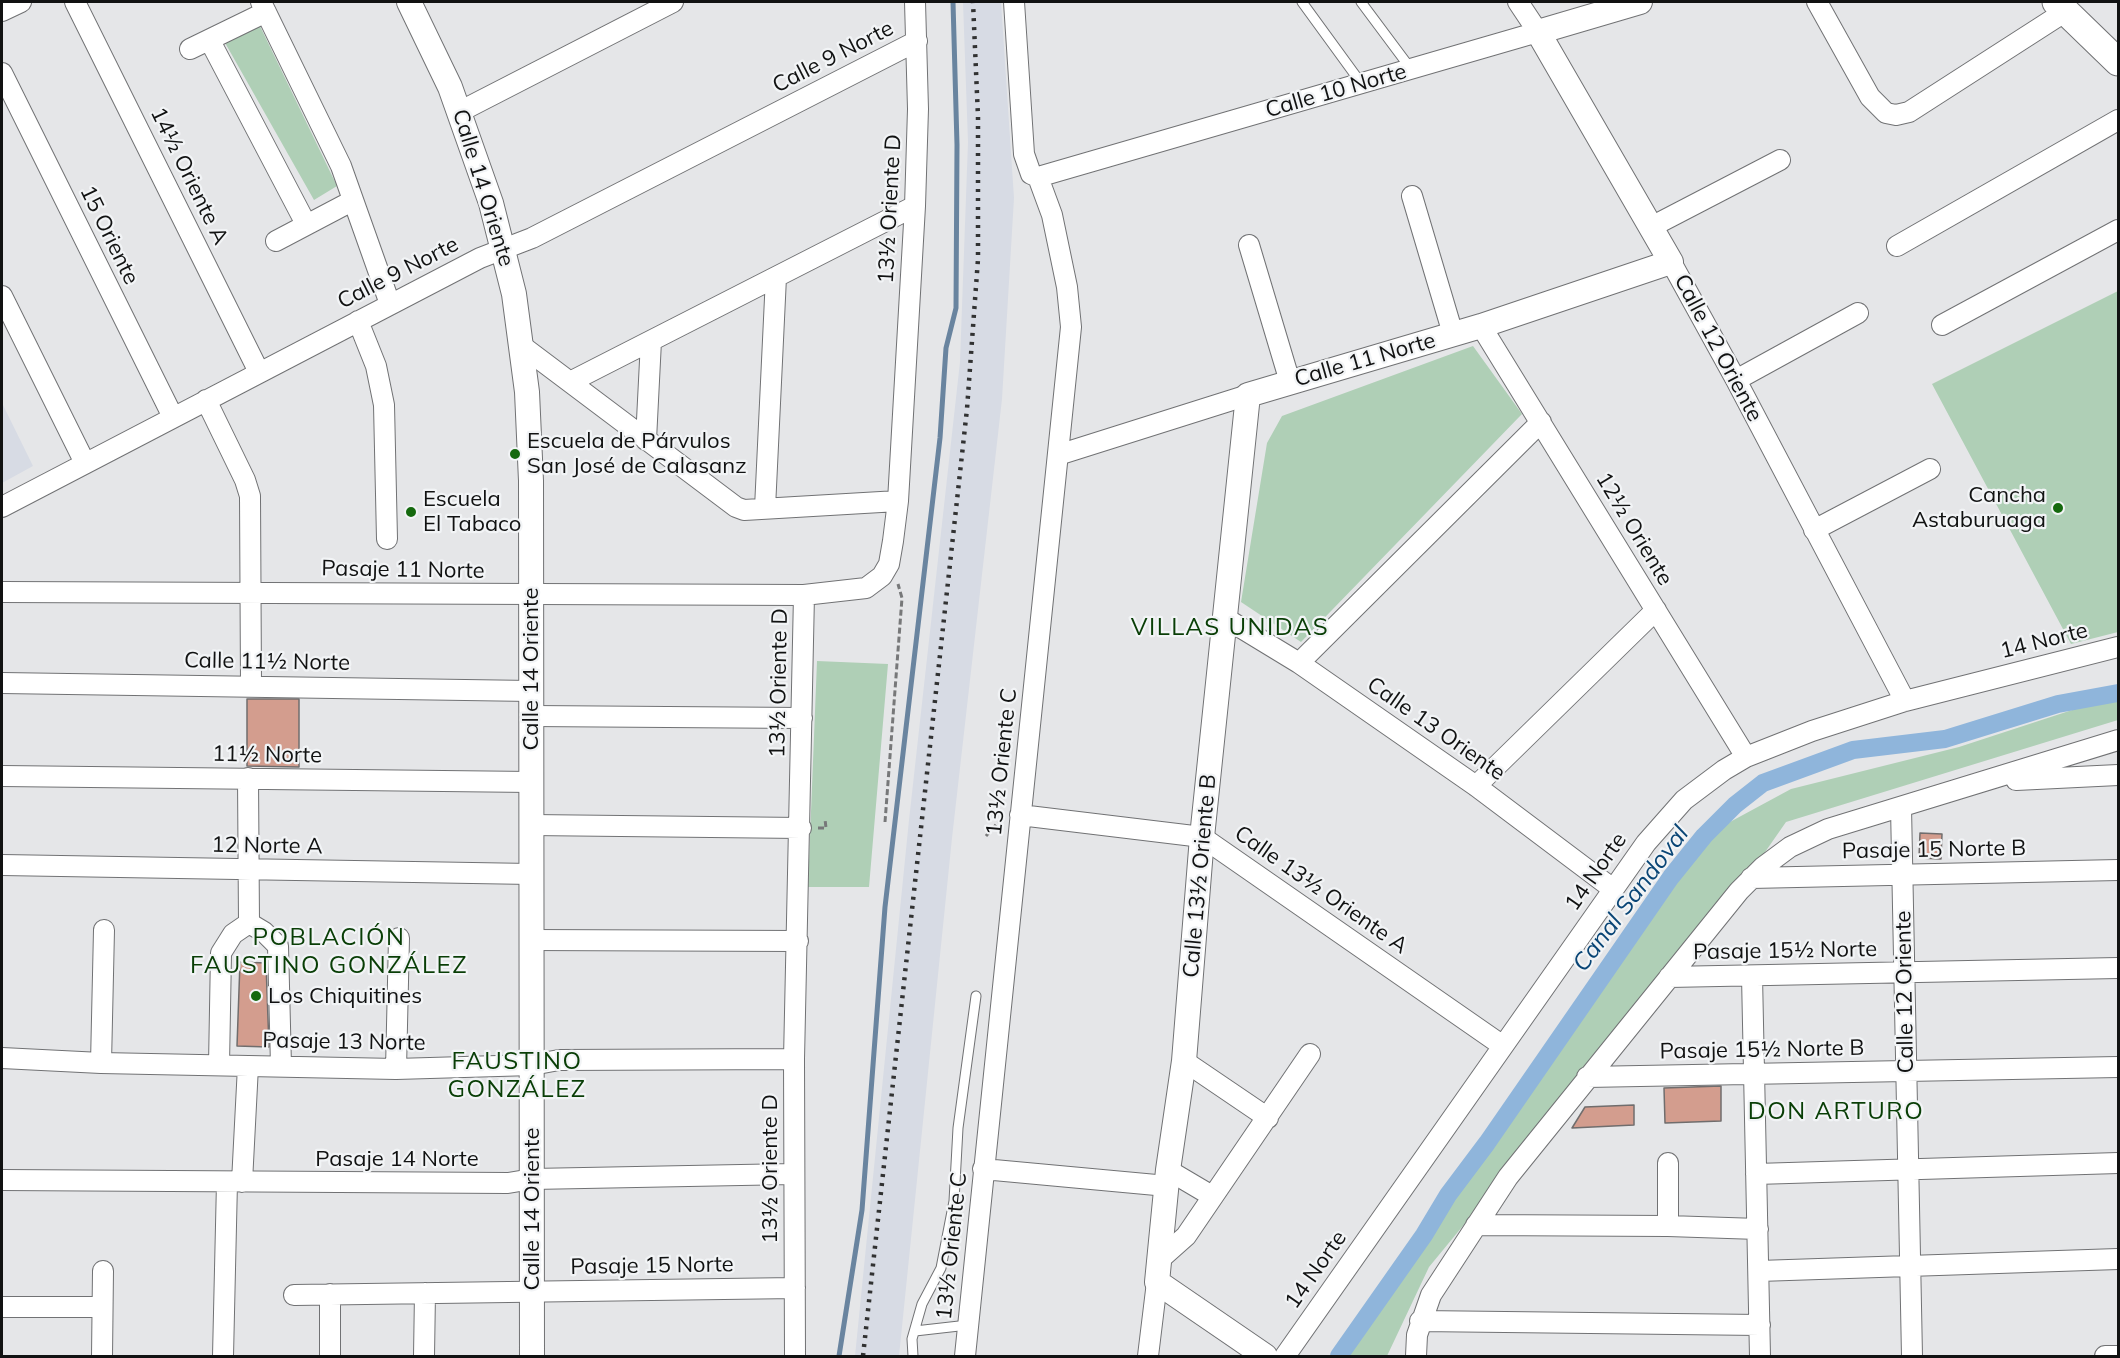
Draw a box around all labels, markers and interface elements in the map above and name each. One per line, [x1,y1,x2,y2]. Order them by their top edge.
street label: Calle 9 Norte [768,15,898,99]
street label: Calle 10 Norte [1263,58,1409,124]
street label: 14½ Oriente A [144,103,234,249]
street label: Calle 14 Oriente [447,106,519,270]
street label: 13½ Oriente D [873,134,907,284]
street label: 15 Oriente [74,181,144,289]
street label: Calle 9 Norte [333,231,463,315]
street label: Calle 12 Oriente [1668,270,1768,426]
street label: Calle 11 Norte [1292,327,1438,393]
place label: Escuela de Párvulos San José de Calasanz [527,428,747,480]
marker: Escuela de Párvulos San José de Calasanz [508,447,522,461]
street label: 12½ Oriente [1590,468,1678,590]
place label: Cancha Astaburuaga [1912,482,2046,534]
place label: Escuela El Tabaco [423,486,521,538]
marker: Cancha Astaburuaga [2051,501,2065,515]
marker: Escuela El Tabaco [404,505,418,519]
street label: Pasaje 11 Norte [321,555,485,585]
street label: Calle 14 Oriente [518,588,544,750]
street label: 13½ Oriente D [764,608,794,758]
district label: VILLAS UNIDAS [1131,614,1329,642]
street label: 14 Norte [1998,617,2090,665]
street label: Calle 11½ Norte [184,647,350,677]
street label: Calle 13 Oriente [1362,671,1510,787]
street label: 13½ Oriente C [981,687,1023,837]
street label: 11½ Norte [212,741,322,769]
street label: Calle 13½ Oriente B [1178,773,1222,979]
street label: Calle 13½ Oriente A [1229,820,1413,960]
water label: Canal Sandoval [1567,821,1695,977]
street label: 14 Norte [1560,828,1632,916]
street label: 12 Norte A [211,832,323,860]
street label: Pasaje 15 Norte B [1842,835,2026,865]
street label: Calle 12 Oriente [1890,910,1920,1074]
district label: POBLACIÓN FAUSTINO GONZÁLEZ [190,924,468,980]
street label: Pasaje 15½ Norte [1693,936,1877,966]
place label: Los Chiquitines [268,983,422,1009]
marker: Los Chiquitines [249,989,263,1003]
street label: Pasaje 13 Norte [262,1027,426,1057]
street label: Pasaje 15½ Norte B [1659,1035,1865,1065]
district label: FAUSTINO GONZÁLEZ [447,1048,587,1104]
street label: 13½ Oriente D [757,1094,783,1244]
district label: DON ARTURO [1748,1098,1924,1126]
street label: Calle 14 Oriente [519,1128,545,1290]
street label: Pasaje 14 Norte [315,1146,479,1172]
street label: 13½ Oriente C [931,1171,973,1321]
street label: 14 Norte [1280,1226,1352,1314]
street label: Pasaje 15 Norte [570,1251,734,1281]

